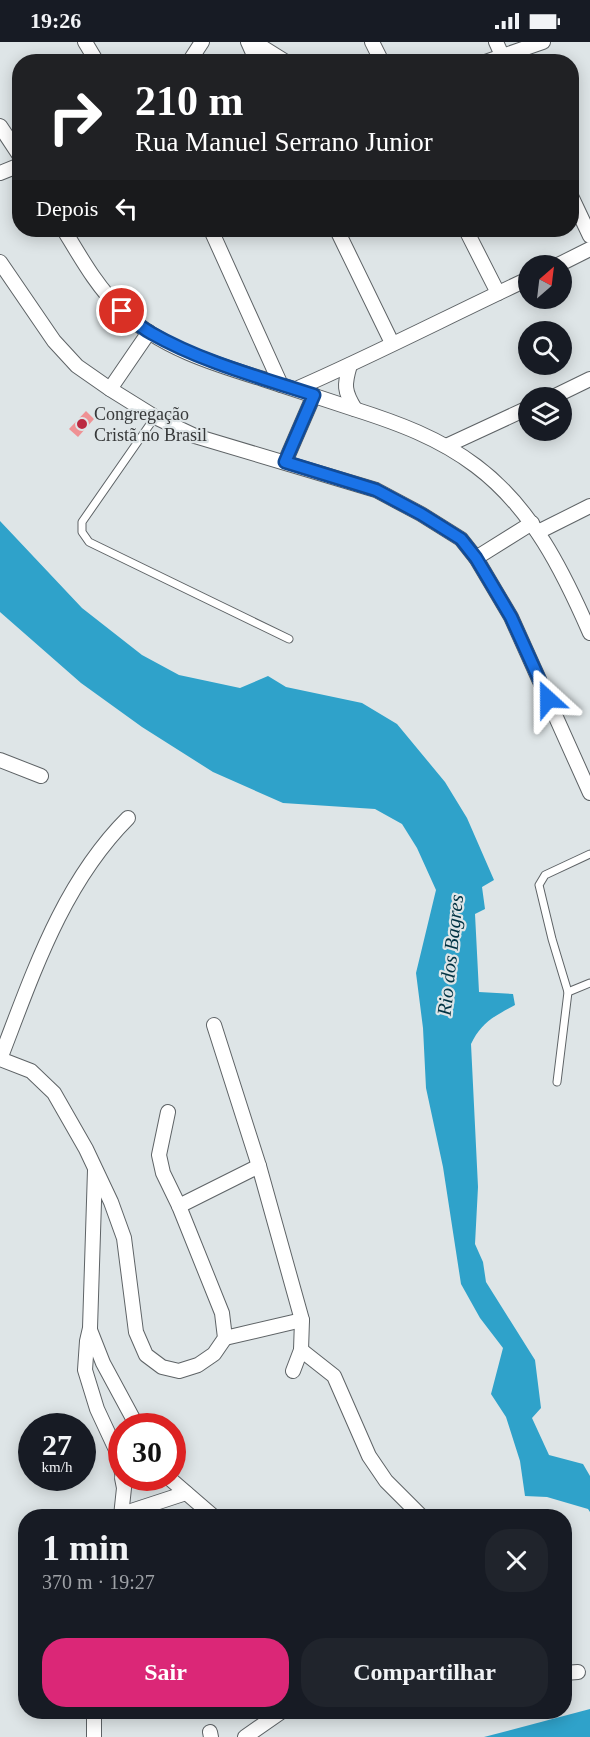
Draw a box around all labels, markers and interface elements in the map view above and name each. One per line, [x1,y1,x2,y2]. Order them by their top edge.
text: 19:26 [30,8,81,33]
icon: right [36,78,114,156]
text: 210 m [135,78,244,124]
text: Rua Manuel Serrano Junior [135,127,433,157]
icon: left [110,192,143,225]
text: Depois [36,196,98,221]
north arrow [518,255,572,309]
map controls [518,255,572,441]
pin [96,285,147,336]
icon: arrive [105,294,138,327]
button: search [518,321,572,375]
button: layers [518,387,572,441]
place label: Congregação Cristã no Brasil [94,404,207,445]
marker: Congregação Cristã no Brasil [75,417,89,431]
position arrow [516,667,580,731]
water label: Rio dos Bagres [433,893,468,1018]
speed limit sign: 30 [108,1413,186,1491]
text: 27 [42,1428,72,1461]
text: km/h [42,1459,72,1475]
text: 1 min [42,1528,129,1568]
button: close [485,1529,548,1592]
text: 370 m · 19:27 [42,1571,155,1593]
button: Sair [42,1638,289,1707]
button: Compartilhar [301,1638,548,1707]

